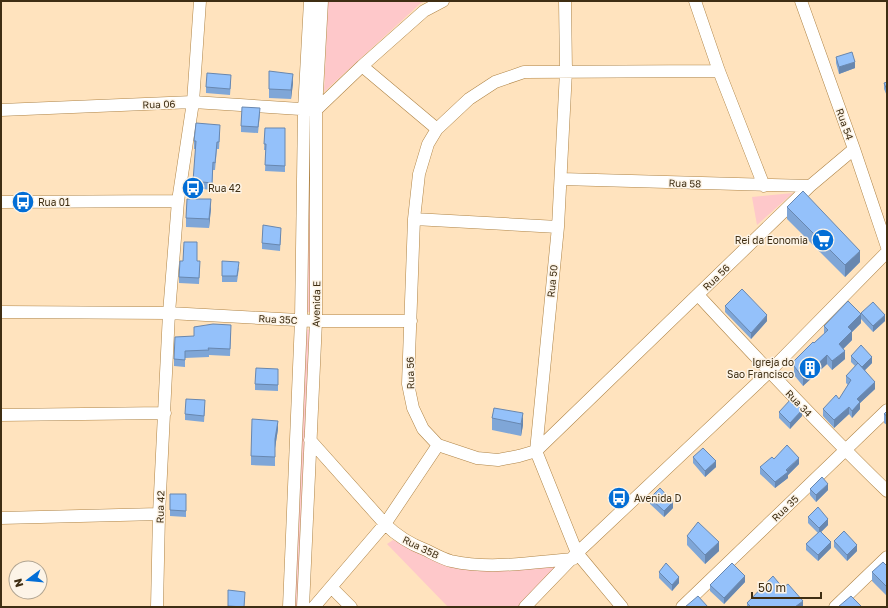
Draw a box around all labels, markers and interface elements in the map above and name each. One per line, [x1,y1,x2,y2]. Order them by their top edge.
street label: Rua 06 [142,97,176,111]
street label: Rua 54 [834,107,856,141]
bus stop icon: Rua 42 [180,175,206,201]
street label: Rua 58 [668,176,702,190]
place label: Rua 42 [208,182,241,194]
bus stop icon: Rua 01 [10,189,36,215]
place label: Rua 01 [38,196,70,208]
supermarket icon: Rei da Eonomia [810,227,836,253]
place label: Rei da Eonomia [735,234,808,246]
street label: Rua 56 [700,261,732,293]
street label: Rua 50 [544,264,560,298]
street label: Avenida E [310,281,322,327]
street label: Rua 35C [258,312,298,326]
building icon: Igreja do Sao Francisco [797,355,823,381]
place label: Igreja do Sao Francisco [727,356,794,380]
street label: Rua 56 [404,357,416,389]
street label: Rua 34 [783,387,815,419]
bus stop icon: Avenida D [606,485,632,511]
street label: Rua 42 [153,490,167,524]
place label: Avenida D [634,492,681,504]
street label: Rua 35 [769,492,801,524]
street label: Rua 35B [401,533,441,561]
north arrow [8,560,48,600]
scale bar [752,574,821,600]
text: N [11,577,25,589]
text: 50 m [758,580,786,595]

